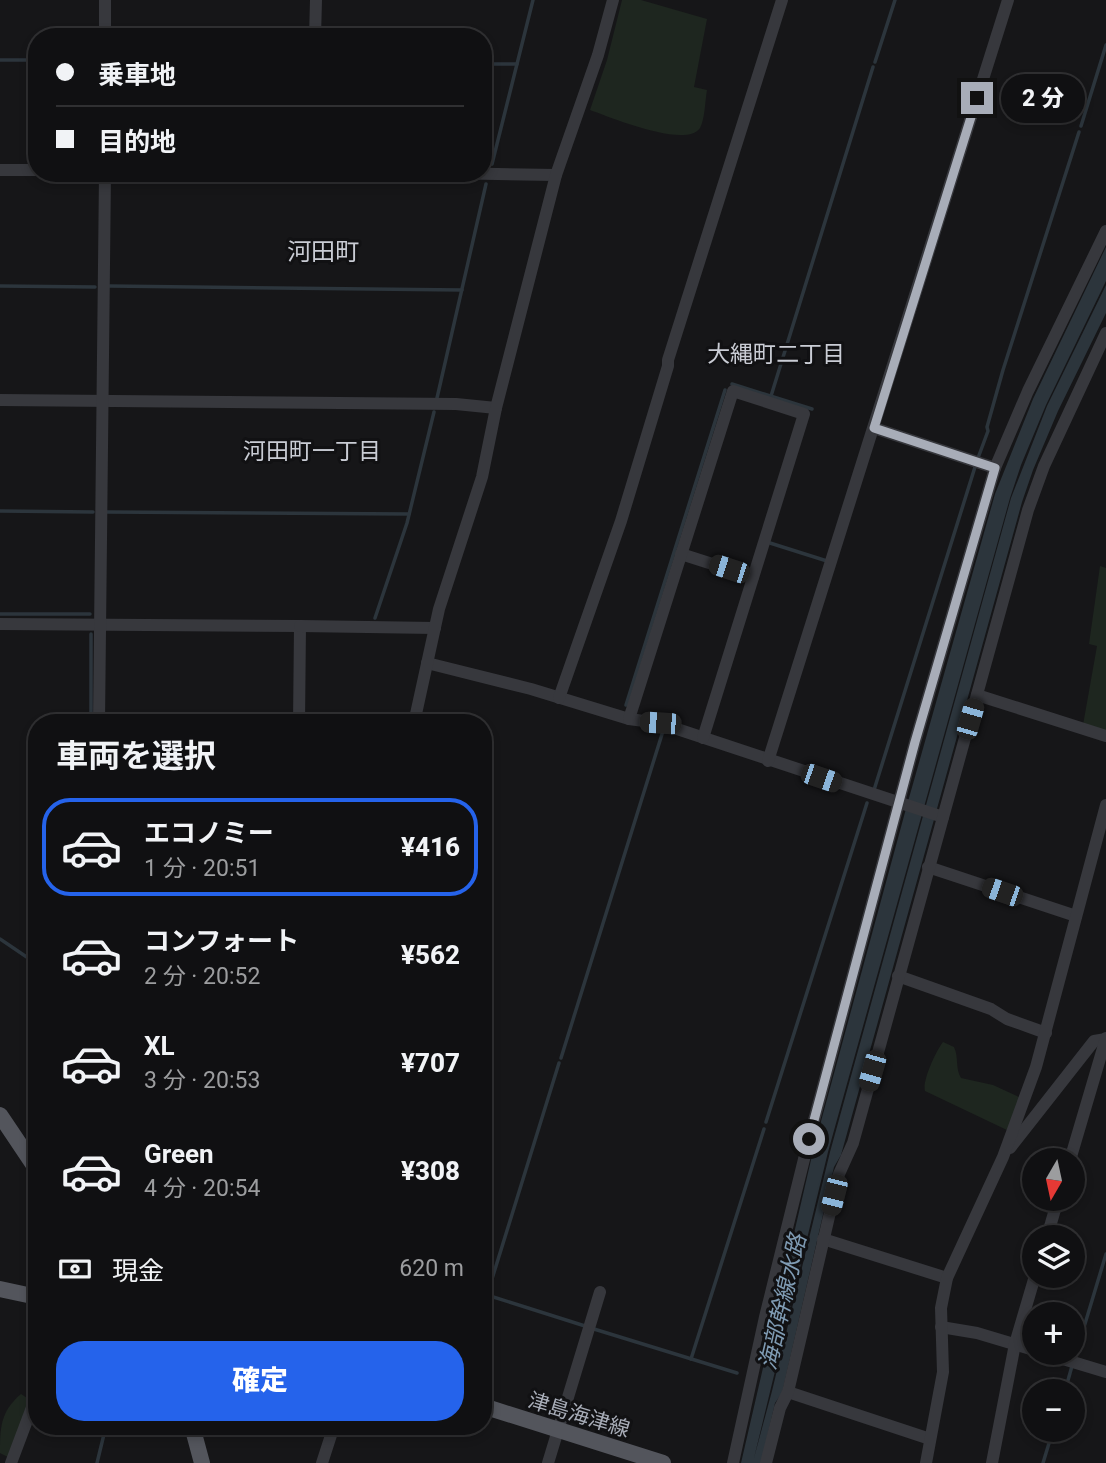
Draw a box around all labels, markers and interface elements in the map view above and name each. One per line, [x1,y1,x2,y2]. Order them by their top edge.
text: 乗車地 [98,60,176,90]
callout: 2 分 [1002,74,1086,122]
route end [961,82,993,114]
text: 2 分 [1022,85,1064,112]
text: 目的地 [98,127,176,157]
district label: 河田町 [287,238,359,266]
district label: 大縄町二丁目 [707,341,845,368]
district label: 河田町一丁目 [243,438,381,465]
car [706,553,753,585]
car [955,696,986,742]
car [639,711,682,735]
text: 車両を選択 [56,737,216,775]
car [798,761,845,795]
icon: car [60,816,123,879]
text: エコノミー [144,818,274,848]
text: ¥416 [401,832,460,862]
text: 1 分 · 20:51 [144,855,260,882]
car [979,875,1026,909]
icon: car [60,924,123,987]
text: コンフォート [144,926,299,956]
text: ¥562 [401,940,460,970]
text: 2 分 · 20:52 [144,963,260,990]
text: XL [144,1031,175,1061]
icon: car [60,1032,123,1095]
text: ¥707 [401,1048,460,1078]
car [857,1048,888,1094]
text: 3 分 · 20:53 [144,1067,260,1094]
route start [793,1123,825,1155]
text: Green [144,1139,214,1169]
icon: car [60,1140,123,1203]
north arrow [1022,1148,1085,1211]
map controls [1022,1148,1085,1442]
text: ¥308 [401,1156,460,1186]
car [819,1172,850,1218]
text: 4 分 · 20:54 [144,1175,260,1202]
button: layers [1022,1225,1085,1288]
water label: 海部幹線水路 [754,1230,812,1372]
icon: cash [56,1250,94,1288]
text: 620 m [399,1255,464,1282]
text: 現金 [112,1256,164,1286]
button: + [1022,1302,1085,1365]
button: 確定 [56,1341,464,1421]
button: − [1022,1379,1085,1442]
street label: 津島海津線 [525,1388,633,1442]

